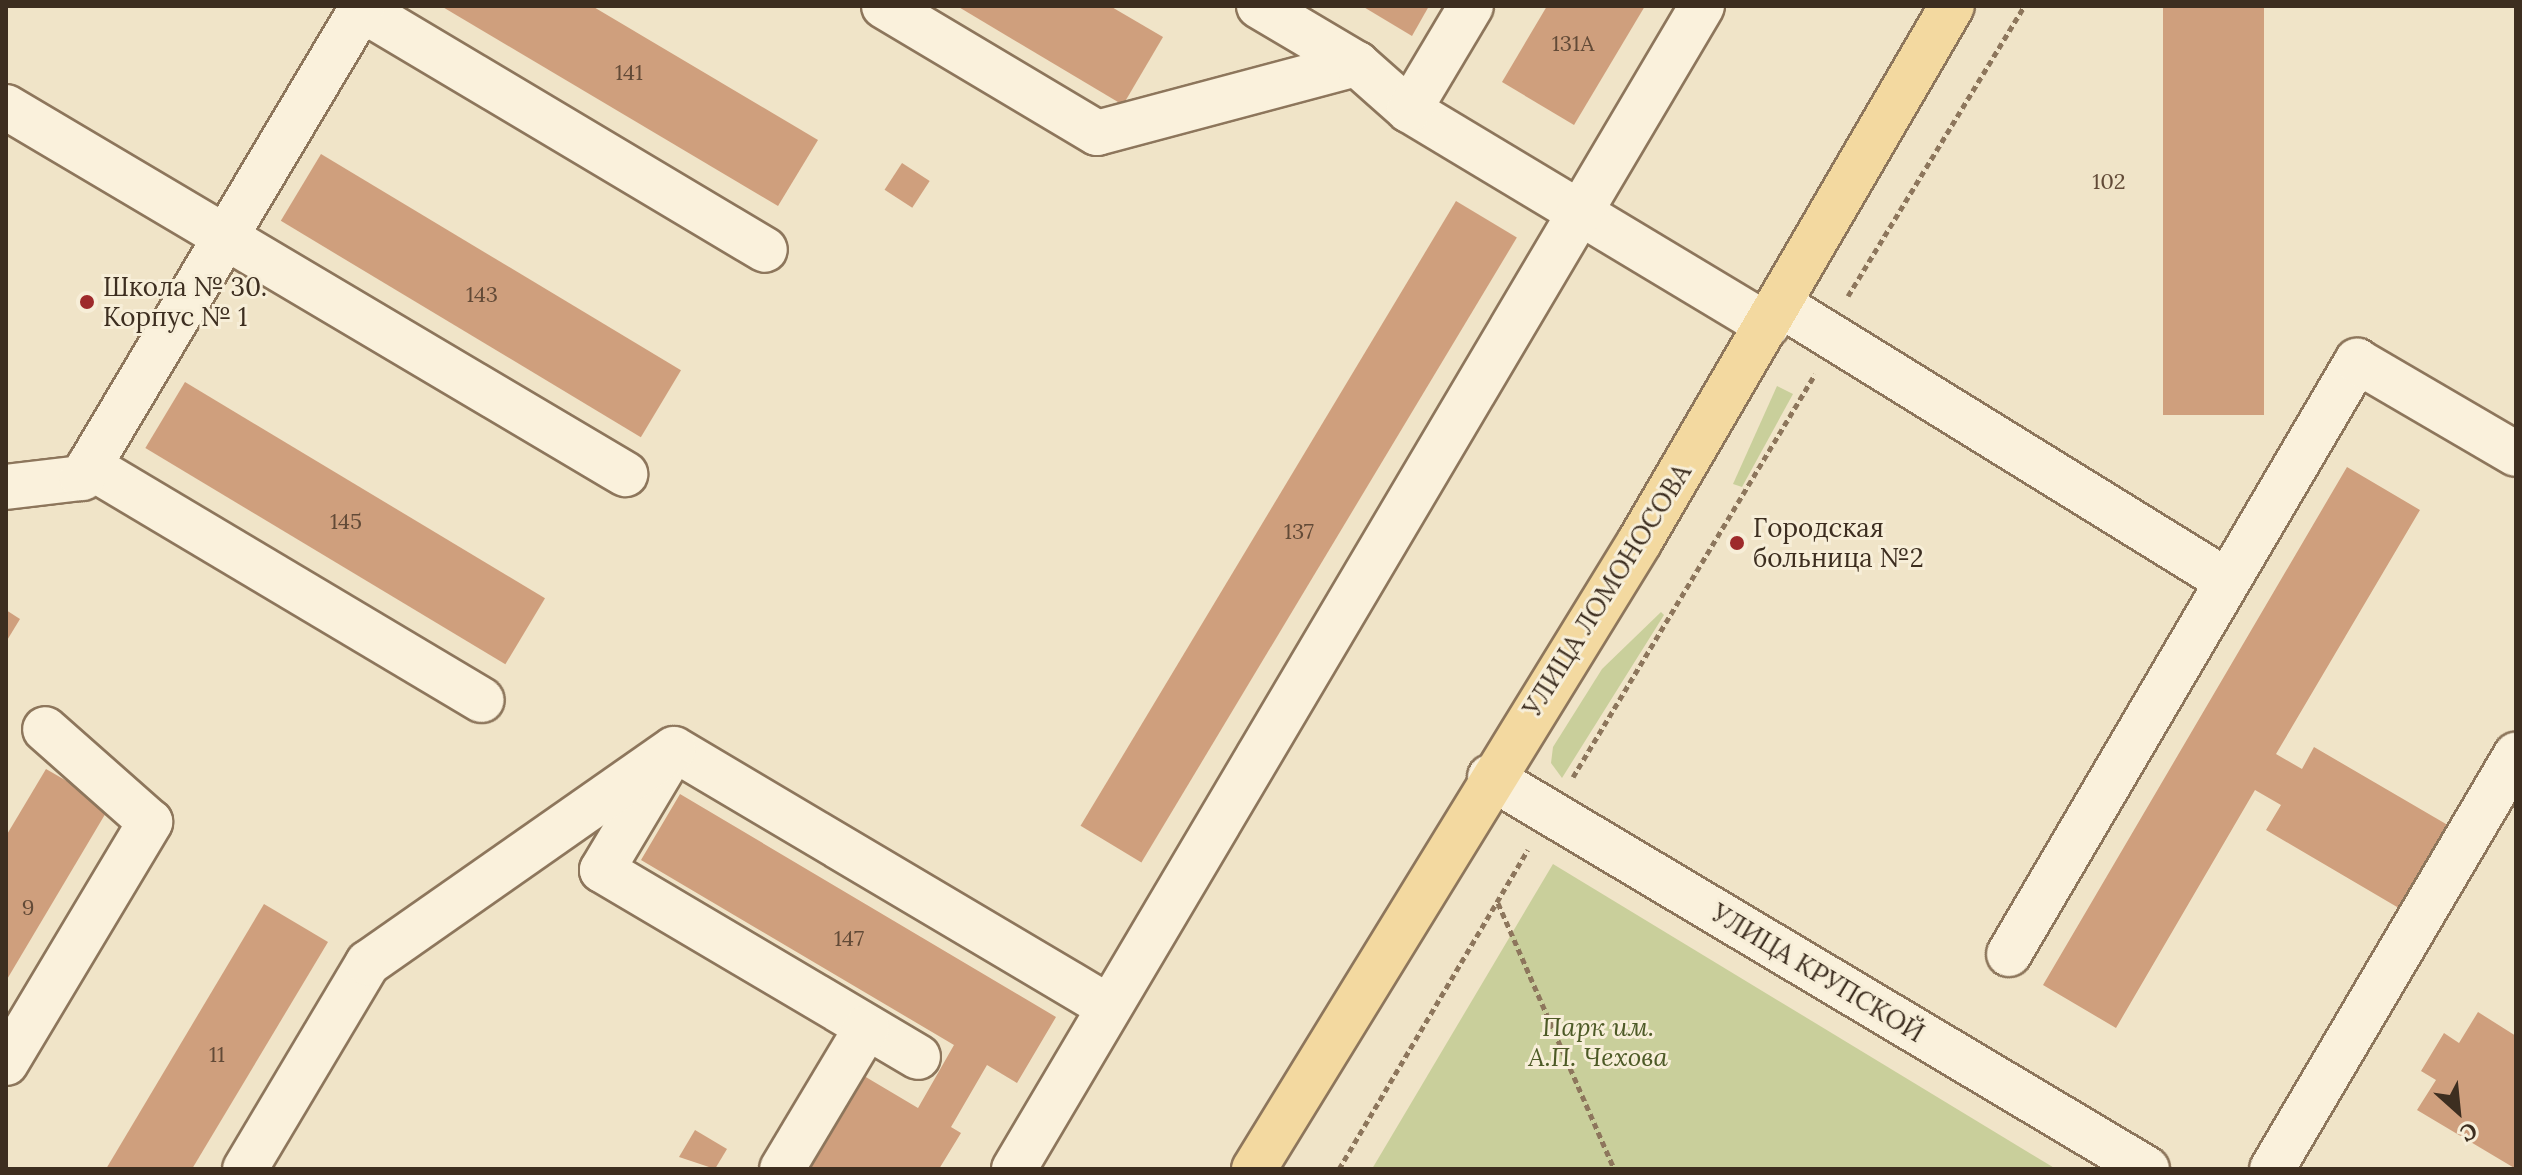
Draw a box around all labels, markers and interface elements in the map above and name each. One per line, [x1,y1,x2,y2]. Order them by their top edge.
house number: 131А [1552,31,1594,57]
house number: 141 [615,60,643,86]
house number: 102 [2092,169,2126,195]
place label: Школа № 30. Корпус № 1 [103,271,267,332]
house number: 143 [466,282,498,308]
marker: Школа № 30. Корпус № 1 [78,293,96,311]
street label: УЛИЦА ЛОМОНОСОВА [1516,458,1698,722]
house number: 145 [330,509,362,535]
place label: Городская больница №2 [1753,512,1924,574]
house number: 137 [1284,519,1314,545]
marker: Городская больница №2 [1728,534,1746,552]
house number: 9 [22,895,34,921]
street label: УЛИЦА КРУПСКОЙ [1706,897,1930,1049]
house number: 147 [834,926,864,952]
park label: Парк им. А.П. Чехова [1528,1011,1668,1072]
house number: 11 [209,1042,225,1068]
north arrow [2418,1071,2498,1151]
text: С [2456,1116,2482,1148]

